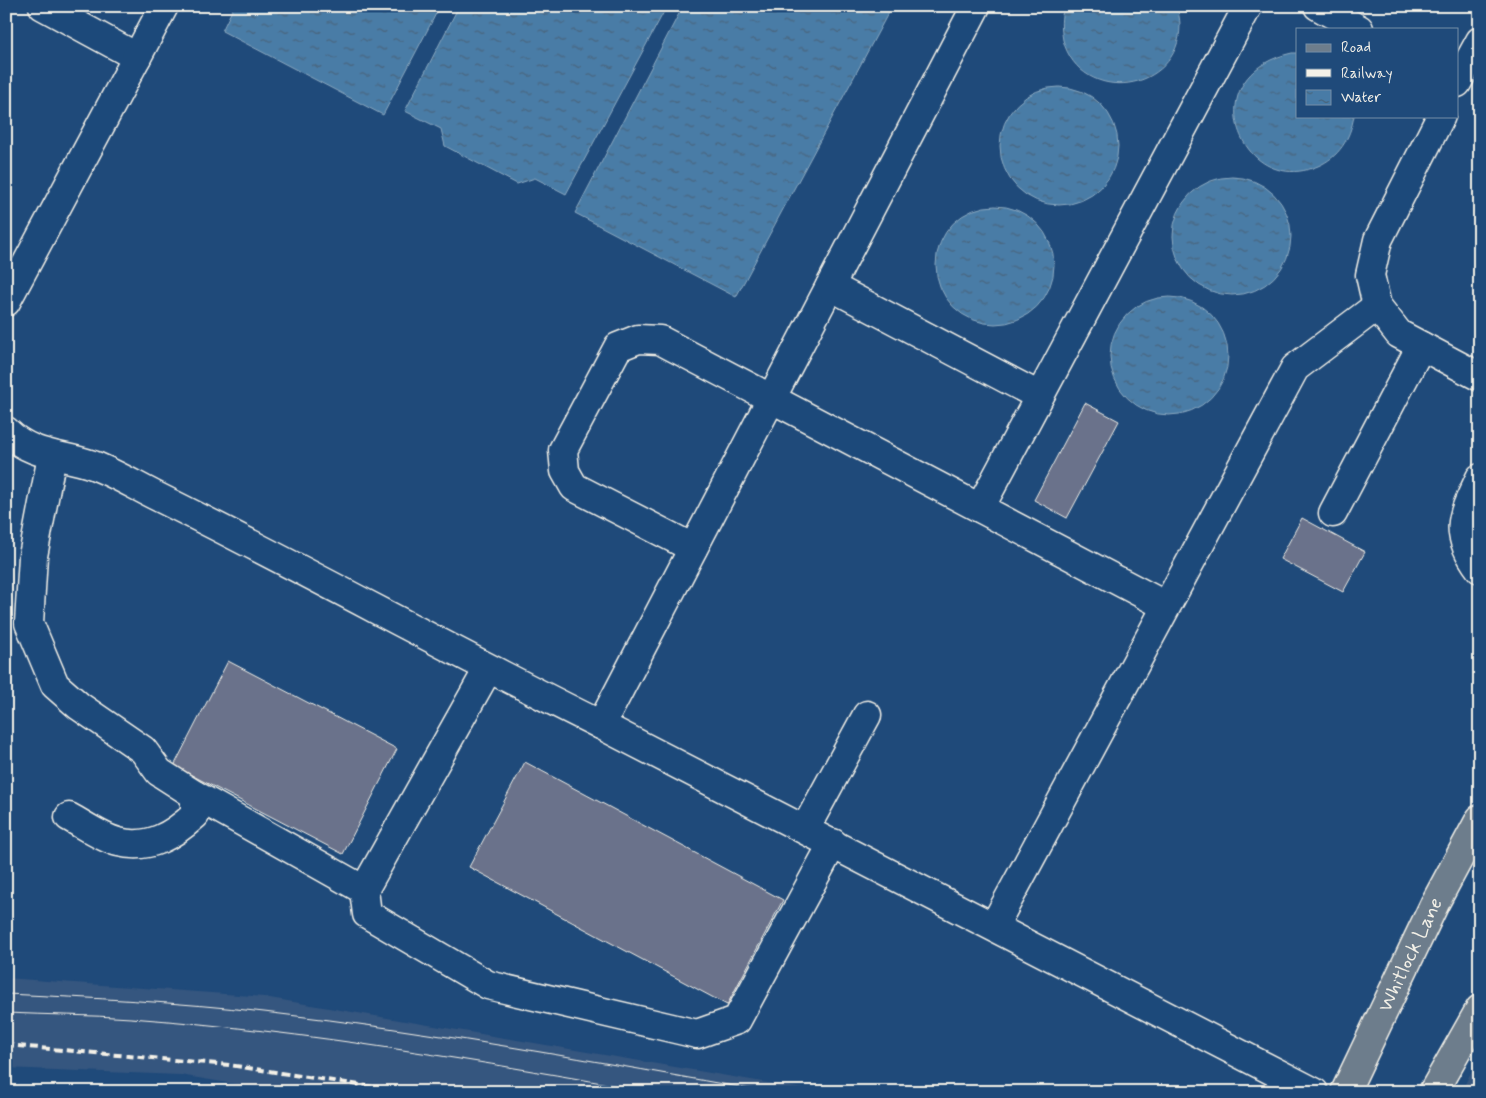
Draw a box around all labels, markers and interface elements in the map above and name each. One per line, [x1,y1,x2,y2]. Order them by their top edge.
legend [1296,28,1458,118]
text: Road [1341,38,1371,58]
text: Railway [1341,64,1393,84]
text: Water [1341,88,1381,108]
street label: Whitlock Lane [1372,893,1449,1016]

